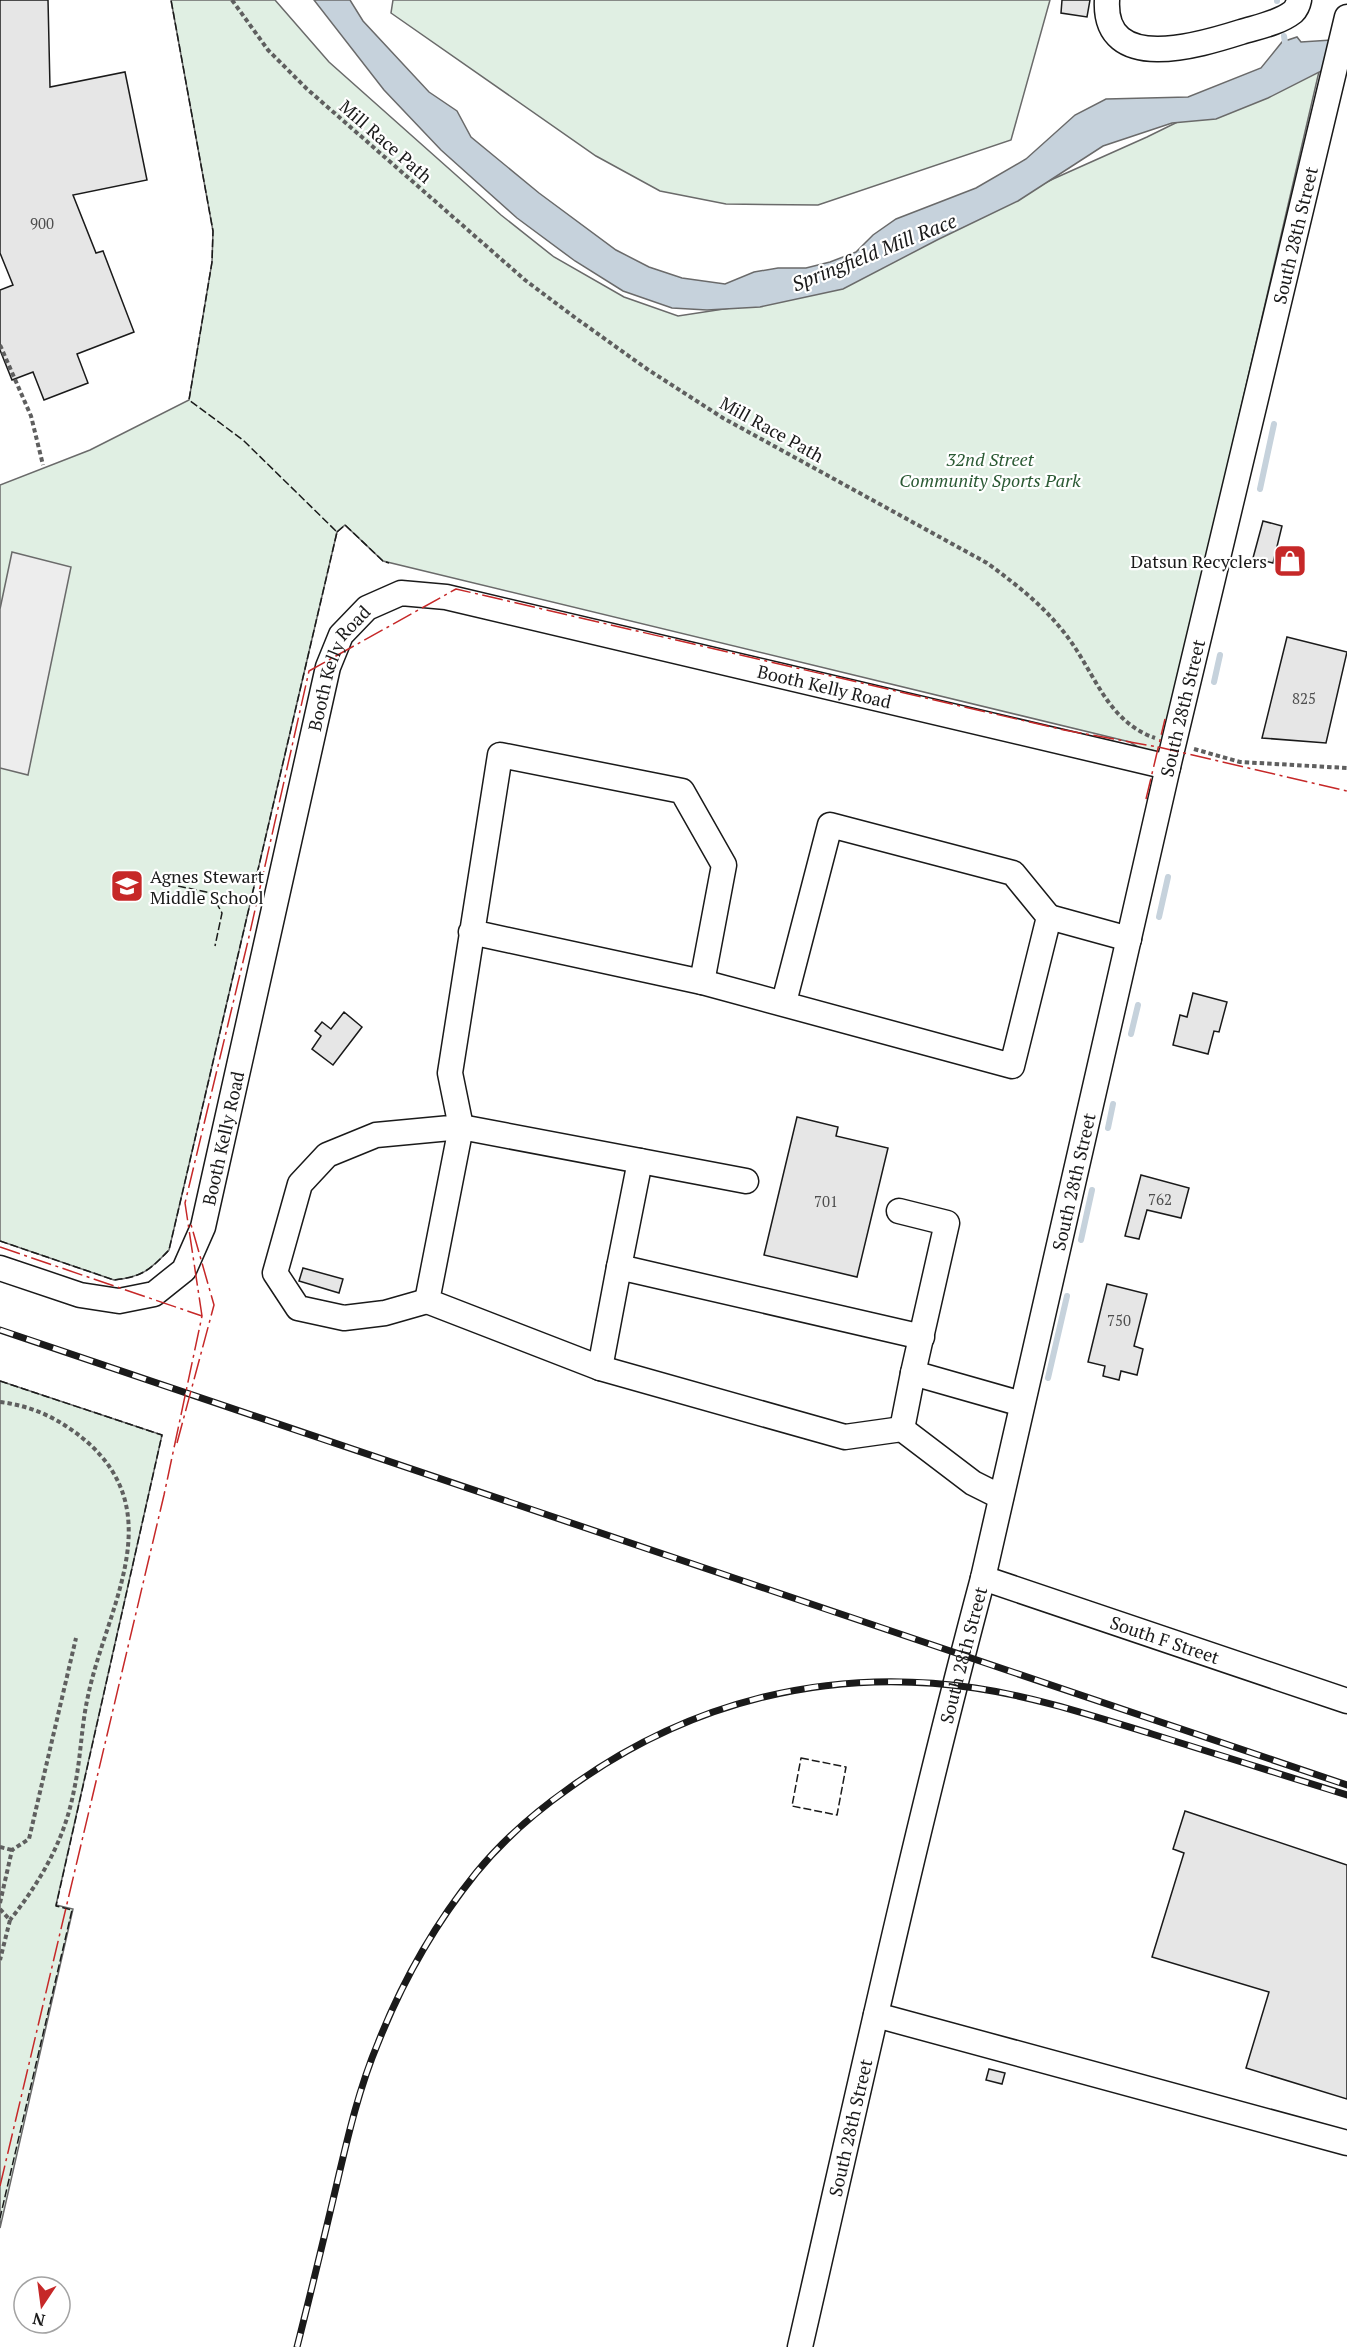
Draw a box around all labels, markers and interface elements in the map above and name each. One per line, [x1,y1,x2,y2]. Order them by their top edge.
street label: Mill Race Path [335,94,438,188]
street label: South 28th Street [1267,164,1323,306]
water label: Springfield Mill Race [788,207,960,297]
house number: 900 [30,213,54,233]
street label: Mill Race Path [716,391,829,468]
park label: 32nd Street Community Sports Park [899,447,1081,492]
shop icon: Datsun Recyclers [1272,543,1308,579]
place label: Datsun Recyclers [1130,549,1267,573]
street label: Booth Kelly Road [302,600,375,733]
street label: South 28th Street [1154,637,1210,779]
street label: Booth Kelly Road [755,659,894,713]
house number: 825 [1292,688,1316,708]
place label: Agnes Stewart Middle School [150,864,264,909]
school or university icon: Agnes Stewart Middle School [109,868,145,904]
street label: Booth Kelly Road [196,1069,249,1208]
street label: South 28th Street [1046,1110,1101,1253]
house number: 762 [1148,1189,1172,1209]
house number: 701 [814,1191,838,1211]
house number: 750 [1107,1310,1131,1330]
street label: South 28th Street [934,1584,992,1726]
street label: South F Street [1107,1610,1223,1669]
street label: South 28th Street [823,2056,877,2199]
north arrow [12,2275,72,2335]
text: N [30,2308,47,2332]

